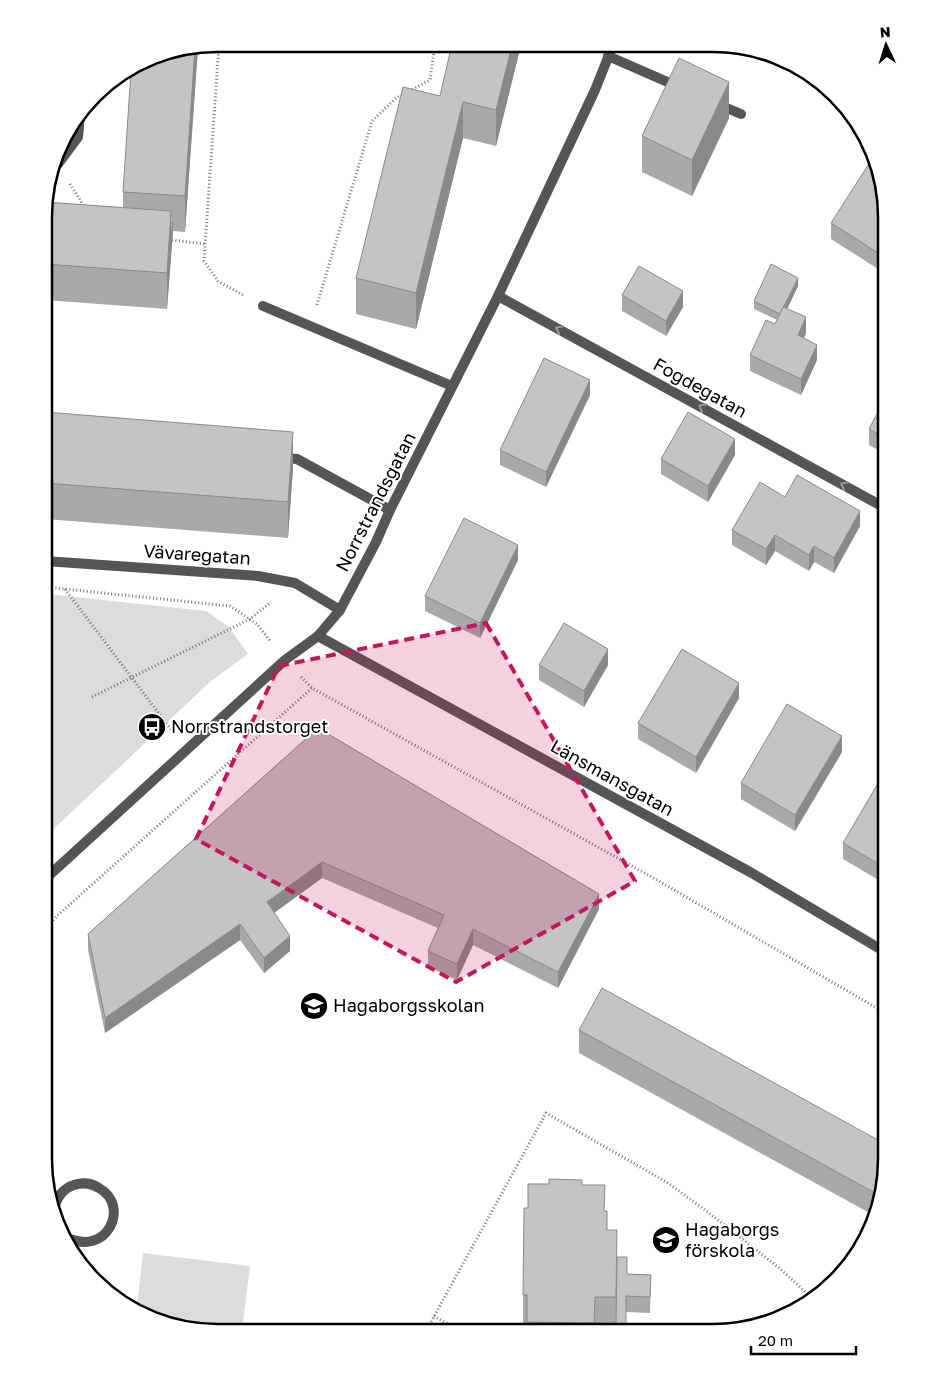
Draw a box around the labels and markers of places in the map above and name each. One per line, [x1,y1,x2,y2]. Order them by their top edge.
bus stop icon: Norrstrandstorget [137,712,167,742]
place label: Norrstrandstorget [171,715,329,737]
school or university icon: Hagaborgsskolan [299,991,329,1021]
place label: Hagaborgsskolan [333,994,485,1016]
place label: Hagaborgs förskola [685,1218,779,1261]
school or university icon: Hagaborgs förskola [651,1225,681,1255]

